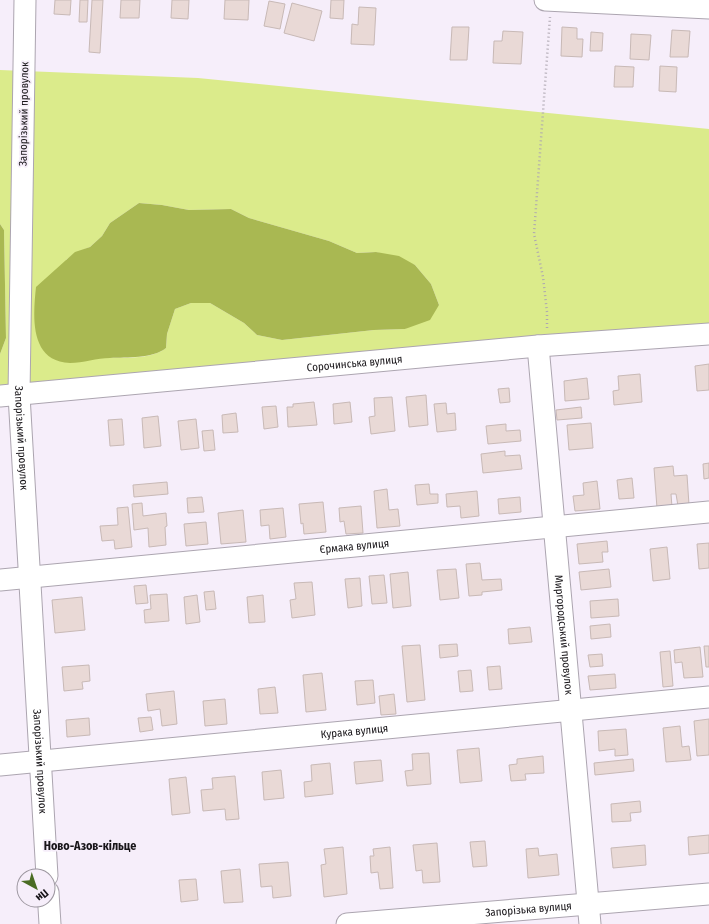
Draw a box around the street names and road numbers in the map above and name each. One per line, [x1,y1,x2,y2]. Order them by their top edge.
street label: Запорізький провулок [17,61,31,166]
street label: Сорочинська вулиця [306,352,403,374]
street label: Запорізький провулок [12,385,31,491]
street label: Єрмака вулиця [319,536,390,556]
street label: Миргородський провулок [552,574,576,696]
street label: Запорізький провулок [31,709,50,815]
street label: Курака вулиця [320,721,389,741]
street label: Запорізька вулиця [485,899,572,919]

